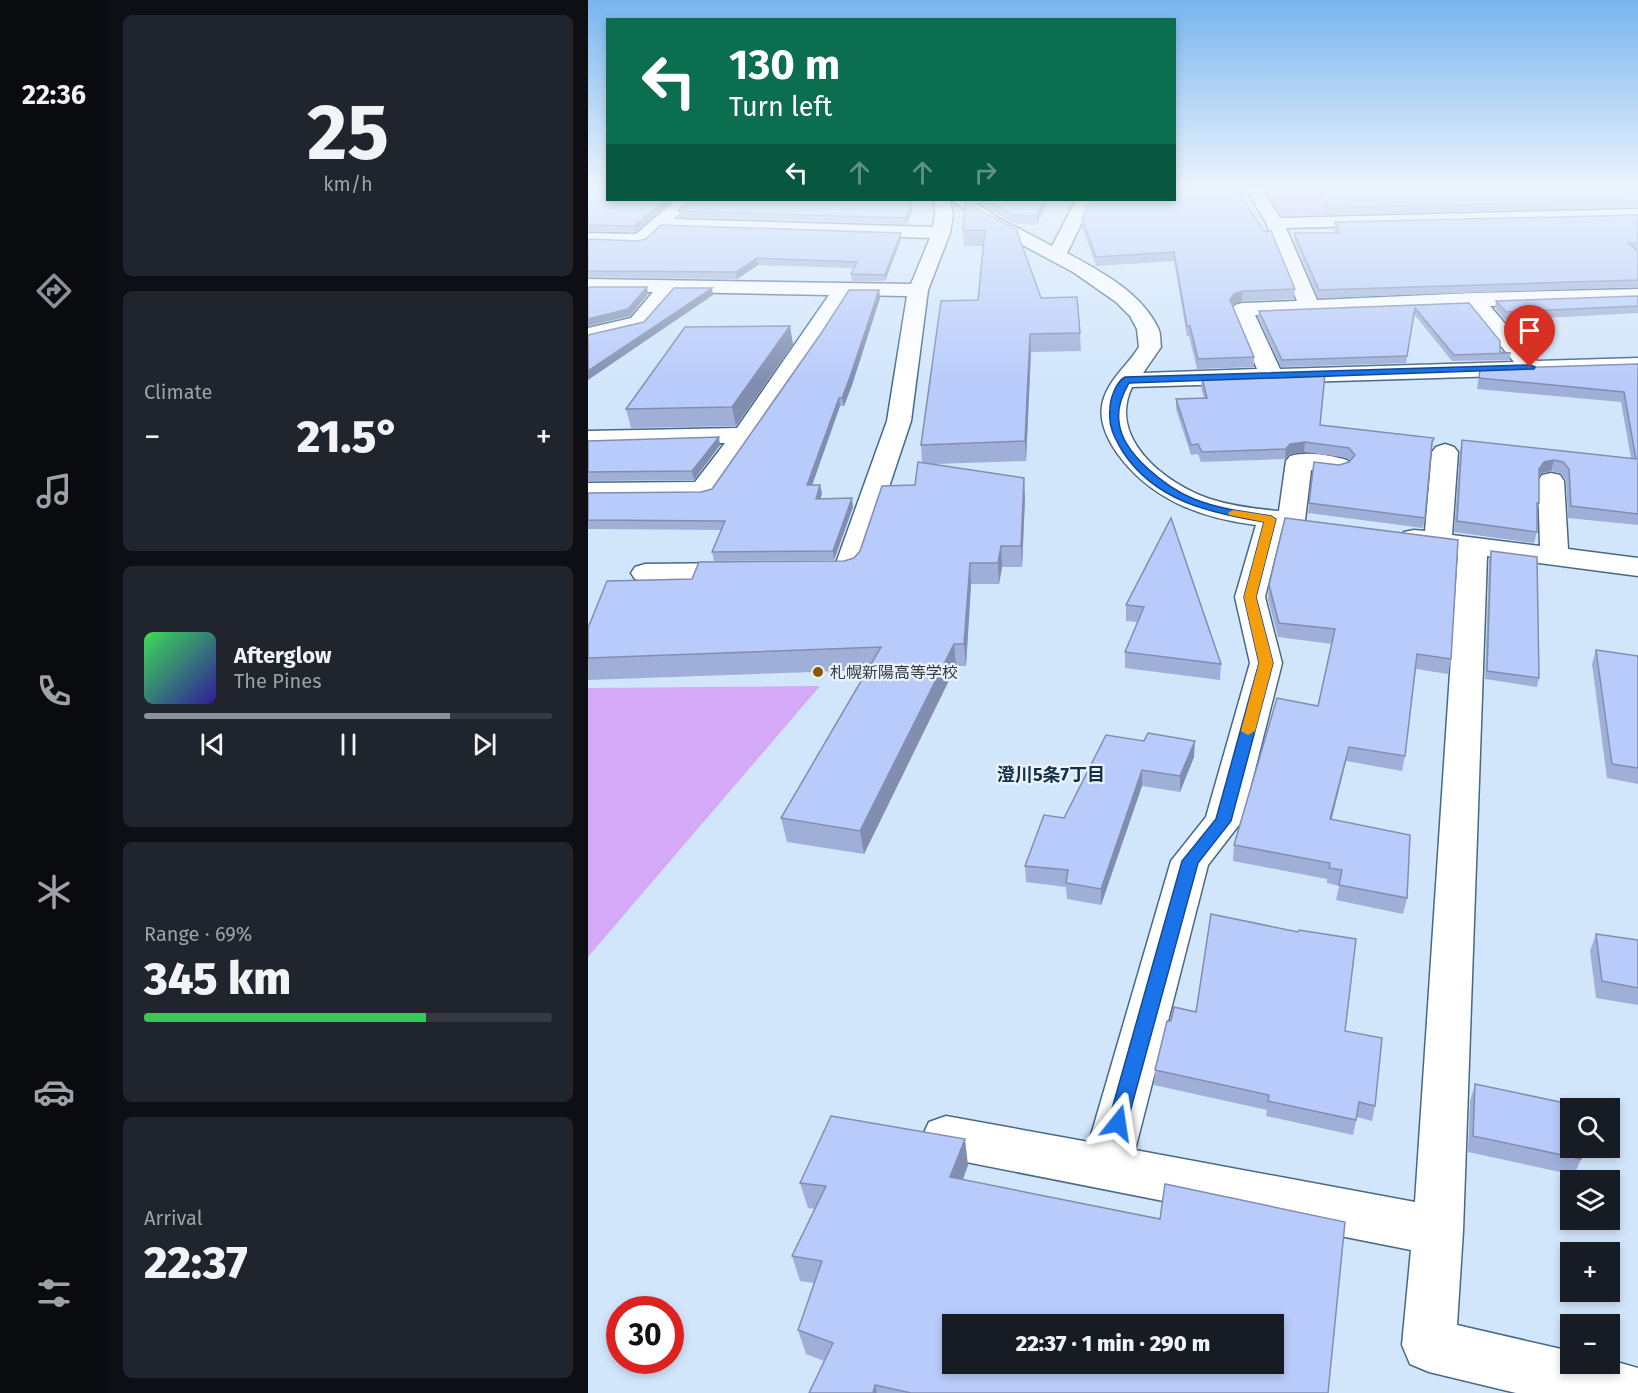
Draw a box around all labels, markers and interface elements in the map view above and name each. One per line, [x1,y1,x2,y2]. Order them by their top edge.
text: 130 m [729,40,840,90]
icon: left [630,42,708,120]
text: 22:36 [22,79,86,111]
text: 25 [307,86,389,180]
text: Turn left [729,91,832,123]
icon: left [780,156,813,189]
icon: ahead [843,156,876,189]
icon: ahead [906,156,939,189]
icon: right [969,156,1002,189]
text: km/h [323,172,373,196]
icon: directions [33,270,75,312]
pin [1504,305,1555,367]
icon: arrive [1513,314,1546,347]
text: Climate [144,380,212,404]
text: 21.5° [297,410,399,464]
text: − [144,417,161,457]
text: + [536,417,552,457]
icon: music [33,470,75,512]
text: Afterglow [234,642,331,669]
place label: 札幌新陽高等学校 [830,663,958,682]
marker: 札幌新陽高等学校 [811,665,825,679]
text: The Pines [234,669,321,693]
icon: phone [33,670,75,712]
icon: previous [196,728,229,761]
icon: pause [332,728,365,761]
icon: next [468,728,501,761]
district label: 澄川5条7丁目 [997,764,1105,786]
icon: climate [33,871,75,913]
text: Range · 69% [144,922,252,946]
text: 345 km [144,952,291,1006]
icon: car [33,1071,75,1113]
position arrow [1086,1091,1150,1155]
map controls [1560,1098,1620,1374]
button: search [1560,1098,1620,1158]
button: layers [1560,1170,1620,1230]
text: Arrival [144,1206,203,1230]
text: 22:37 [144,1236,248,1290]
button: + [1560,1242,1620,1302]
icon: filters [33,1272,75,1314]
speed limit sign: 30 [606,1296,684,1374]
button: − [1560,1314,1620,1374]
text: 22:37 · 1 min · 290 m [1016,1330,1210,1357]

